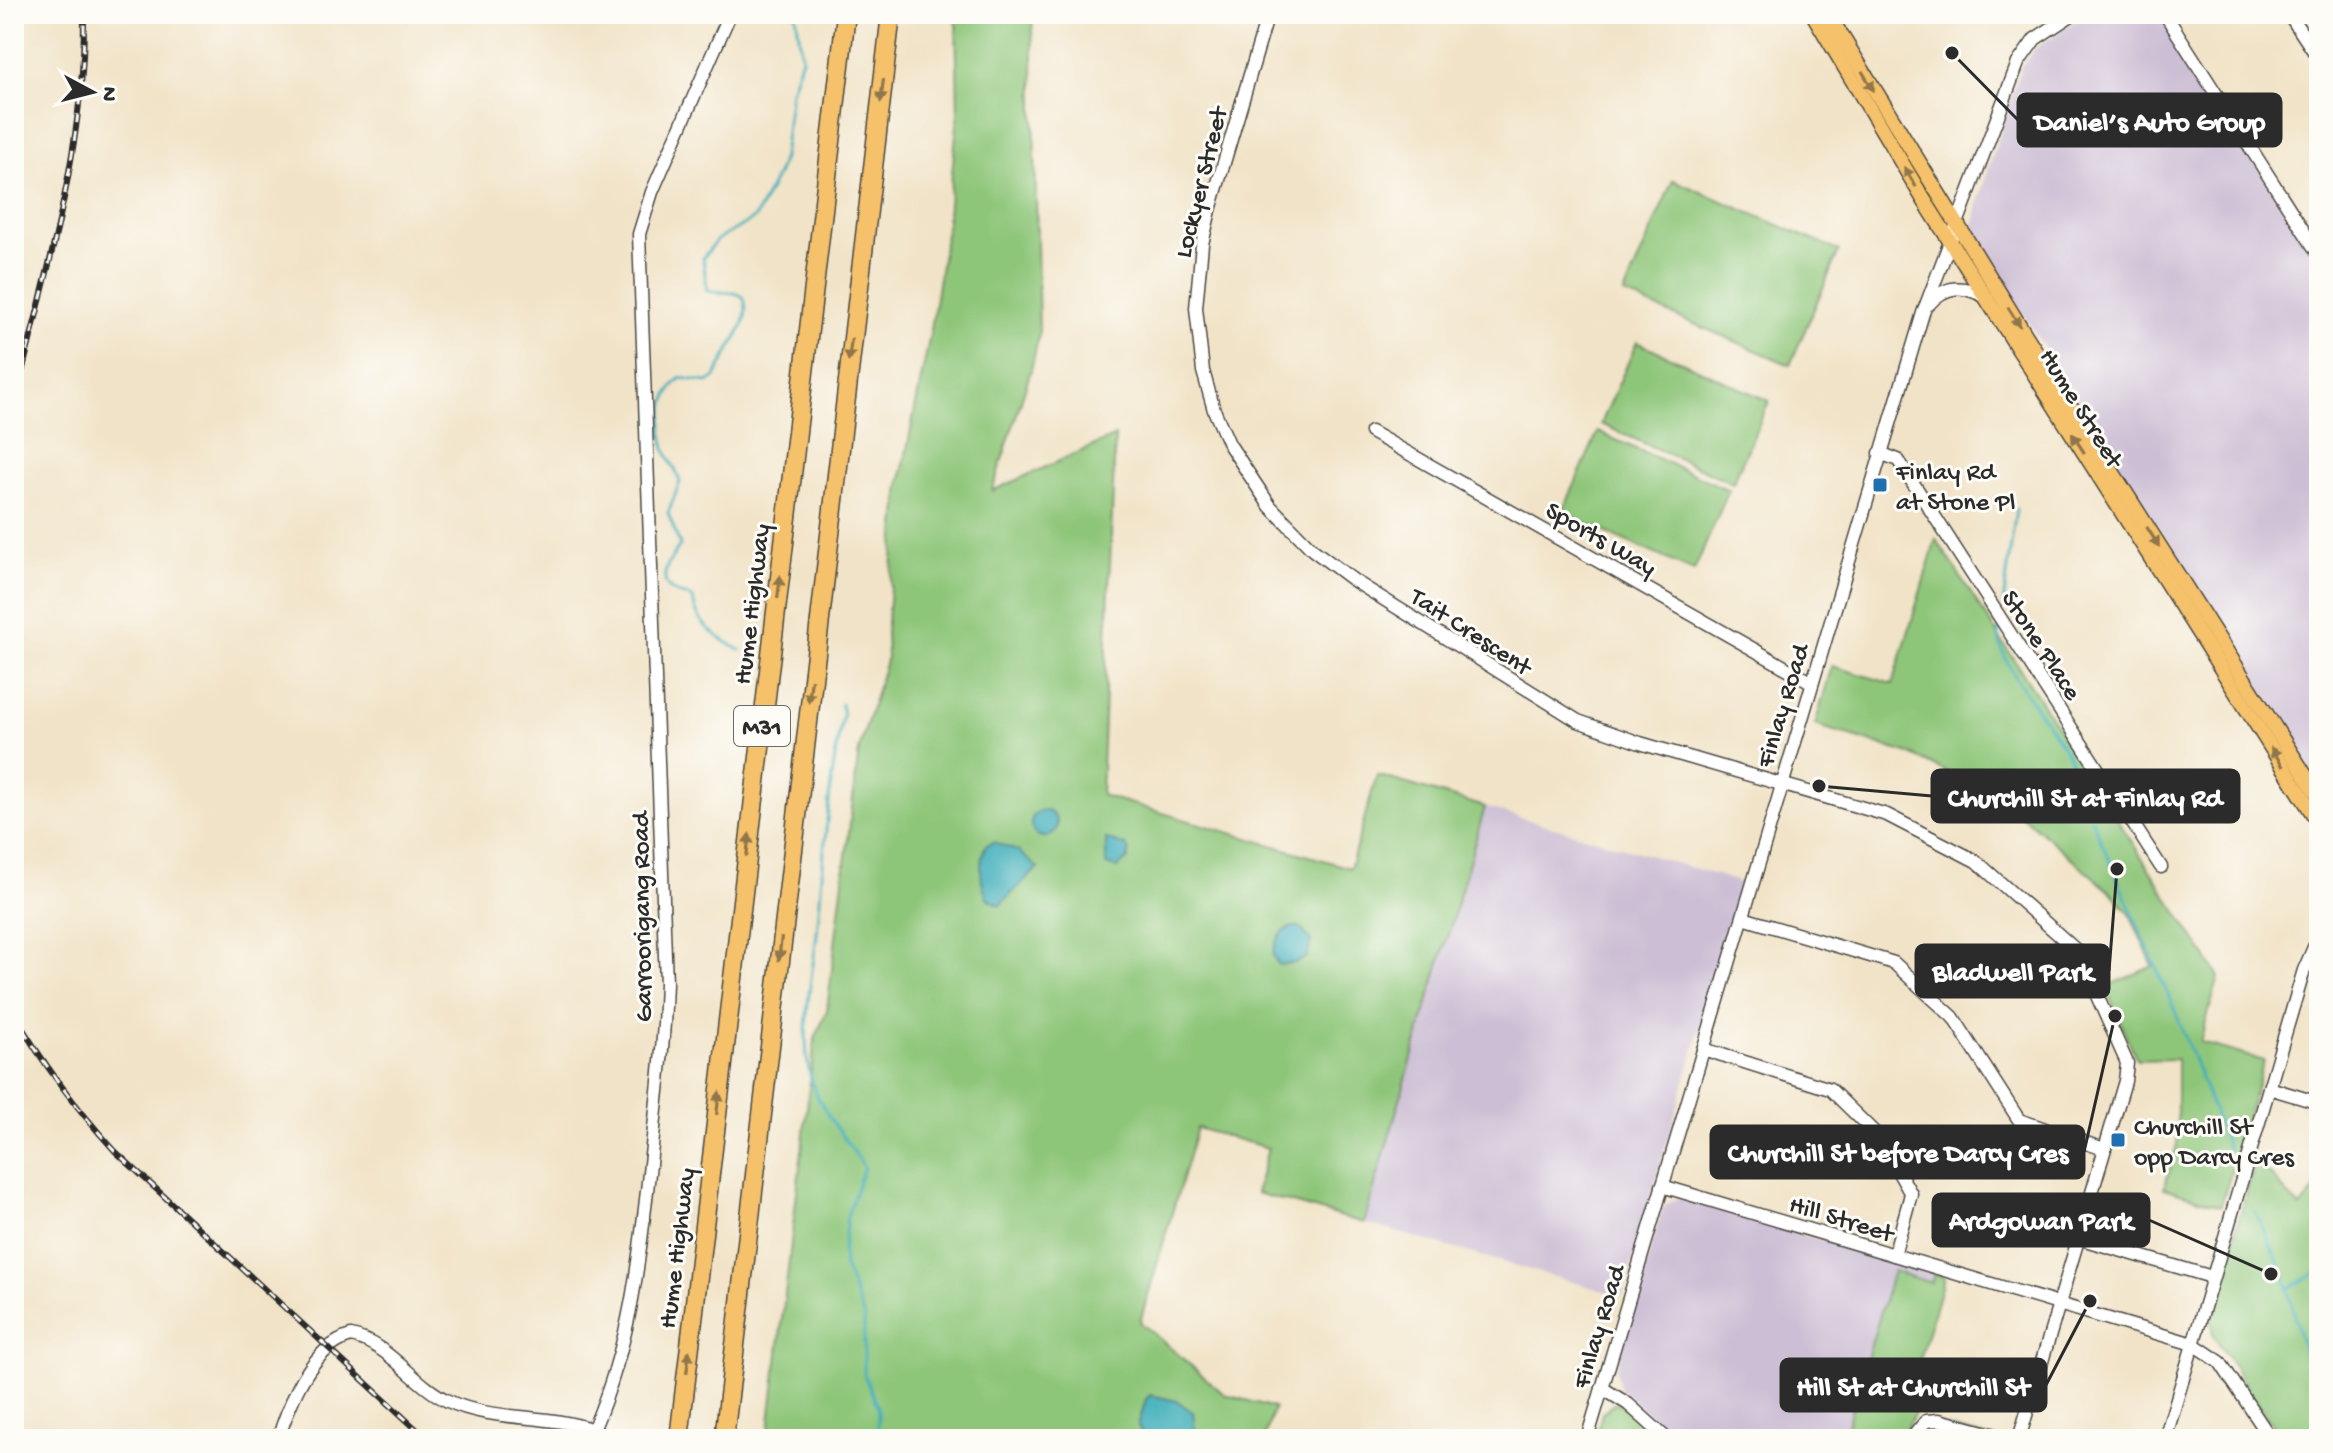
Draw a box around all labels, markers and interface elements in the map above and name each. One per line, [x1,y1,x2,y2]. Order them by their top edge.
north arrow [52,52,132,132]
one-way arrow [1861,70,1875,92]
one-way arrow [875,79,888,104]
text: N [94,85,122,103]
callout: Daniel’s Auto Group [2018,94,2281,146]
street label: Lockyer Street [1170,102,1238,262]
text: Daniel’s Auto Group [2032,108,2266,141]
one-way arrow [1903,165,1917,188]
one-way arrow [2006,306,2021,329]
one-way arrow [844,337,857,362]
street label: Hume Street [2030,344,2129,477]
one-way arrow [2071,432,2085,454]
place label: Finlay Rd at Stone Pl [1895,459,2015,520]
marker: Finlay Rd at Stone Pl [1871,476,1889,494]
street label: Sports Way [1539,497,1661,585]
street label: Hume Highway [729,522,780,687]
one-way arrow [2146,526,2160,548]
one-way arrow [772,574,785,599]
street label: Tait Crescent [1401,582,1538,686]
street label: Stone Place [1992,586,2087,708]
street label: Finlay Road [1752,639,1819,773]
one-way arrow [803,679,816,704]
road number: M31 [734,706,790,746]
one-way arrow [2271,746,2285,768]
callout: Churchill St at Finlay Rd [1932,770,2239,822]
text: Churchill St at Finlay Rd [1948,784,2225,817]
street label: Garroorigang Road [627,810,662,1022]
one-way arrow [742,832,755,857]
one-way arrow [774,937,787,962]
callout: Bladwell Park [1916,945,2109,997]
text: Bladwell Park [1932,958,2097,991]
one-way arrow [712,1090,725,1115]
place label: Churchill St opp Darcy Cres [2134,1114,2295,1175]
callout: Churchill St before Darcy Cres [1711,1126,2084,1178]
marker: Churchill St opp Darcy Cres [2109,1131,2127,1149]
text: Churchill St before Darcy Cres [1728,1139,2070,1172]
street label: Hume Highway [654,1166,705,1331]
street label: Hill Street [1785,1191,1899,1253]
callout: Ardgowan Park [1933,1194,2149,1246]
text: Ardgowan Park [1948,1207,2136,1240]
street label: Finlay Road [1568,1260,1635,1394]
one-way arrow [682,1349,695,1374]
callout: Hill St at Churchill St [1781,1359,2046,1411]
text: Hill St at Churchill St [1797,1373,2032,1406]

